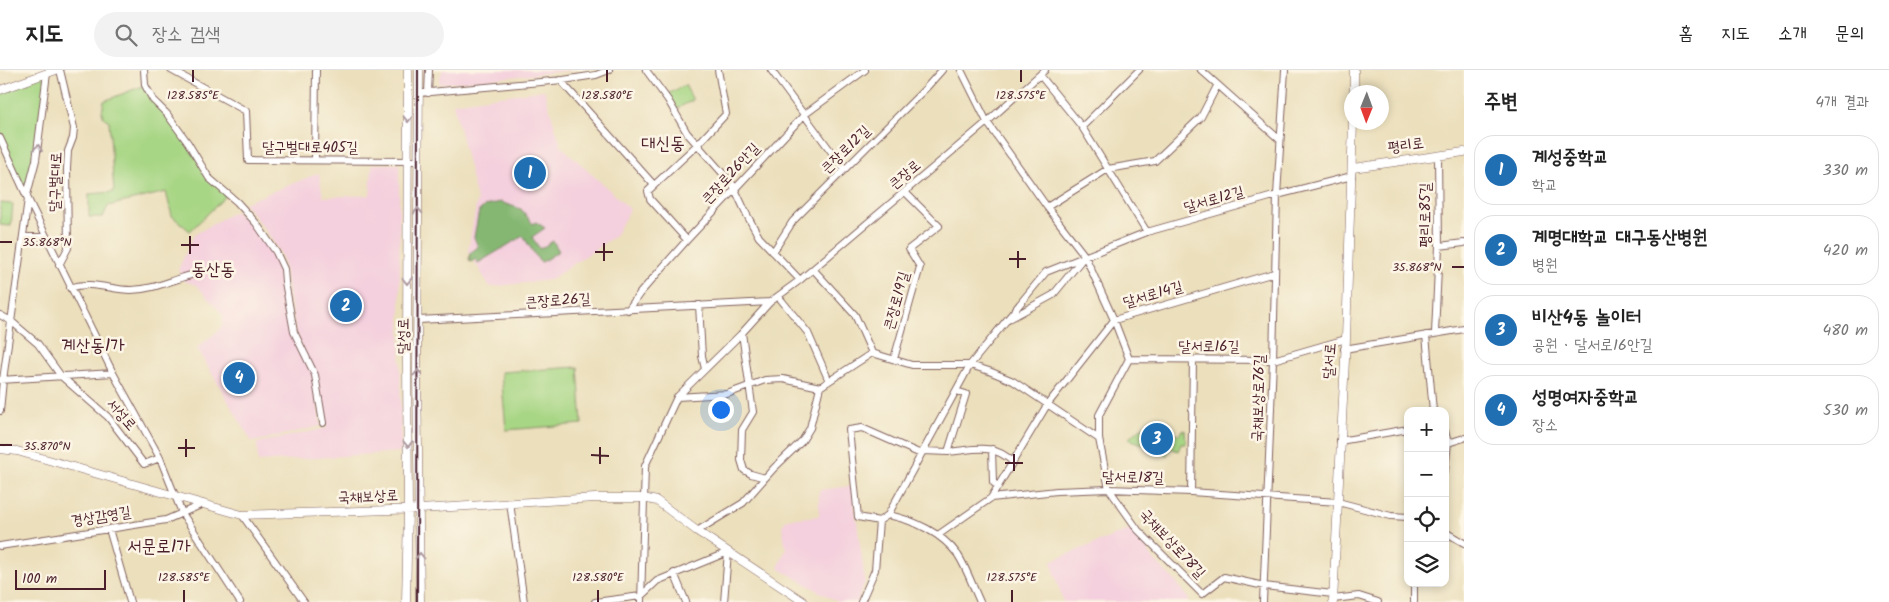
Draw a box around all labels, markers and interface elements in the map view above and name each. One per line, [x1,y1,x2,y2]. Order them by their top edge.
search box [94,12,444,57]
text: 지도 [25,15,64,54]
text: 장소 검색 [152,20,220,50]
text: 홈 [1679,20,1693,49]
text: 지도 [1721,20,1750,49]
text: 소개 [1778,20,1807,49]
text: 문의 [1835,20,1864,49]
icon: search [112,21,140,49]
north arrow [1344,85,1389,130]
text: 128.585°E [167,86,220,105]
text: 128.580°E [581,86,634,105]
text: 128.575°E [996,86,1047,105]
text: 주변 [1484,86,1518,119]
text: 4개 결과 [1815,90,1869,115]
one-way arrow [403,115,413,123]
street label: 큰장로12길 [815,120,877,180]
district label: 대신동 [641,130,685,159]
street label: 평리로 [1386,132,1426,160]
street label: 달구벌대로405길 [262,136,358,160]
street label: 큰장로26안길 [696,138,766,210]
one-way arrow [32,143,42,152]
text: 계성중학교 [1532,143,1608,173]
street label: 달구벌대로 [43,151,69,213]
pin: 1 [514,154,546,192]
street label: 큰장로 [883,154,927,196]
text: 1 [1499,158,1503,183]
text: 330 m [1823,158,1868,183]
text: 학교 [1532,173,1558,198]
street label: 달서로12길 [1181,180,1247,220]
street label: 평리로85길 [1414,182,1438,248]
one-way arrow [413,206,423,214]
text: 계명대학교 대구동산병원 [1532,223,1708,253]
text: 35.868°N [22,233,72,252]
text: 2 [1496,238,1506,263]
text: 420 m [1823,238,1868,263]
text: 병원 [1532,253,1558,278]
district label: 동산동 [191,256,235,285]
text: 35.868°N [1392,258,1442,277]
street label: 큰장로19길 [877,269,917,333]
street label: 달서로14길 [1120,275,1186,315]
one-way arrow [402,277,413,285]
pin: 2 [330,287,362,325]
street label: 큰장로26길 [525,287,591,315]
text: 비산4동 놀이터 [1532,303,1641,333]
street label: 달성로 [392,318,416,354]
text: 3 [1497,318,1505,343]
text: 480 m [1822,318,1868,343]
district label: 계산동1가 [61,332,125,361]
text: 공원 · 달서로16안길 [1532,333,1653,358]
street label: 달서로16길 [1178,335,1240,359]
street label: 달서로 [1317,342,1343,380]
street label: 국채보상로76길 [1245,354,1273,442]
pin: 4 [223,359,255,397]
one-way arrow [412,369,423,377]
text: 성명여자중학교 [1532,383,1639,413]
street label: 서성로 [100,393,142,437]
your location [708,397,734,423]
text: 4 [1497,398,1505,423]
text: 530 m [1823,398,1868,423]
map controls [1404,407,1449,587]
button: + [1404,407,1449,452]
text: 장소 [1532,413,1558,438]
pin: 3 [1141,420,1173,458]
text: 35.870°N [23,437,71,456]
one-way arrow [403,440,413,448]
button: − [1404,452,1449,497]
street label: 달서로18길 [1102,465,1164,491]
street label: 국채보상로 [337,484,399,510]
button: locate [1404,497,1449,542]
street label: 경상감영길 [69,500,133,534]
street label: 국채보상로78길 [1133,503,1211,585]
district label: 서문로1가 [127,533,191,562]
button: layers [1404,542,1449,587]
one-way arrow [415,551,425,559]
scale bar [15,567,106,590]
text: 100 m [22,568,57,590]
text: 128.585°E [158,568,211,587]
text: 128.580°E [572,568,625,587]
text: 128.575°E [987,568,1038,587]

